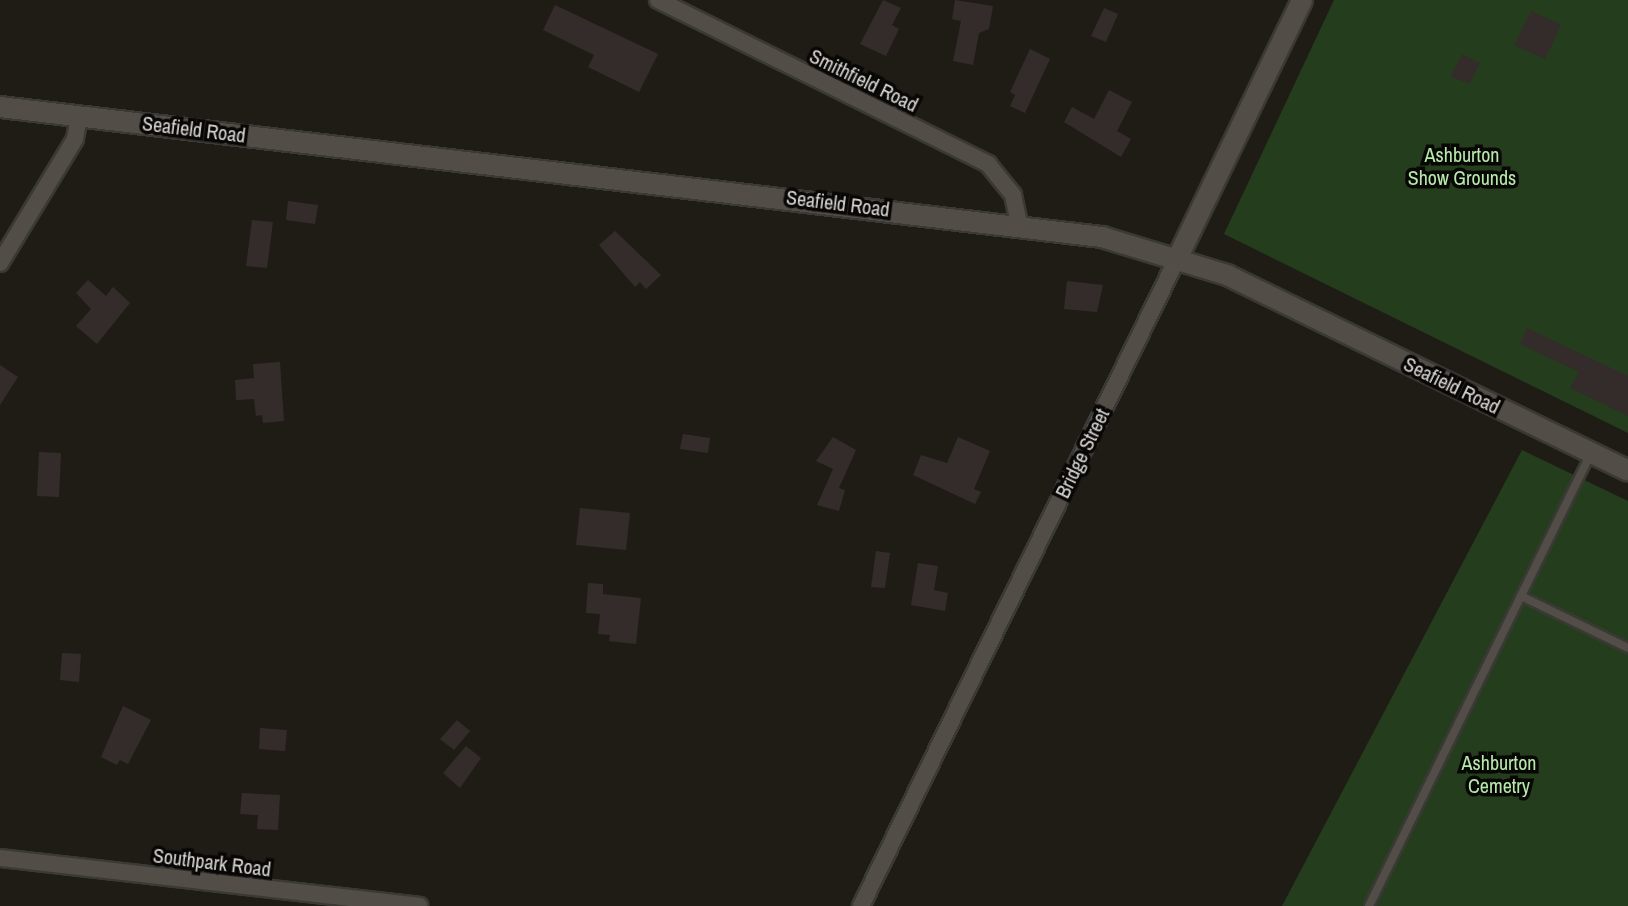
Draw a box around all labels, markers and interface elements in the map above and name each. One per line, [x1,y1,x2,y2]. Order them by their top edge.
street label: Smithfield Road [806,43,922,117]
street label: Seafield Road [141,111,247,147]
park label: Ashburton Show Grounds [1408,143,1516,190]
street label: Seafield Road [785,185,891,221]
street label: Seafield Road [1400,351,1504,419]
street label: Bridge Street [1050,404,1114,502]
park label: Ashburton Cemetry [1462,750,1536,797]
street label: Southpark Road [152,843,272,881]

